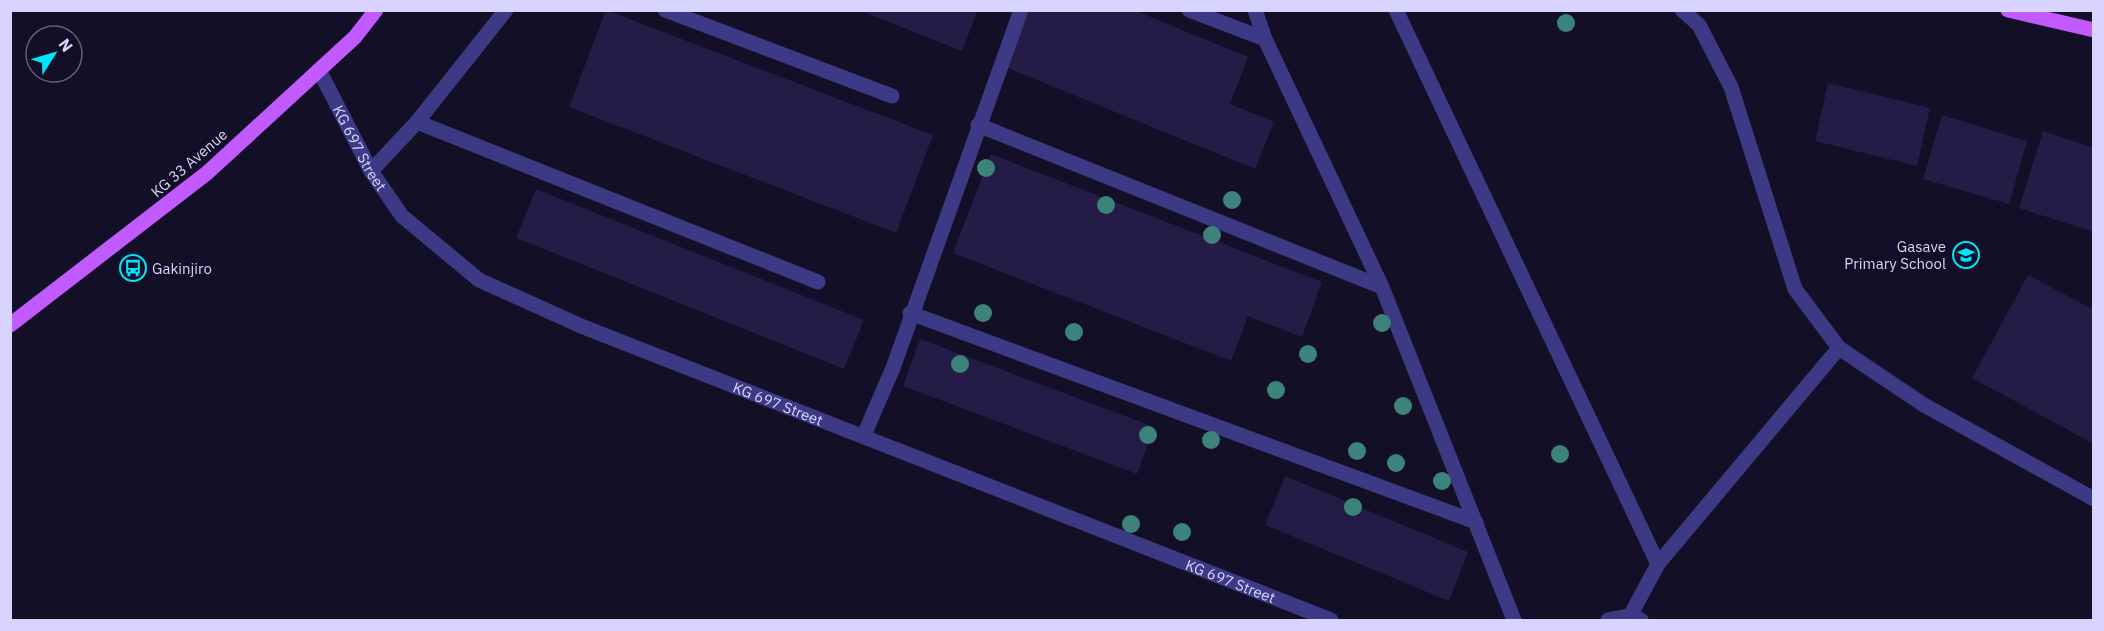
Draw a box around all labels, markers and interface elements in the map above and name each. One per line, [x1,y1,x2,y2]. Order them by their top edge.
north arrow [24,24,84,84]
text: N [55,34,77,56]
street label: KG 697 Street [329,102,391,194]
street label: KG 33 Avenue [147,125,231,201]
place label: Gasave Primary School [1844,237,1946,273]
school or university icon: Gasave Primary School [1951,240,1981,270]
bus stop icon: Gakinjiro [118,253,148,283]
place label: Gakinjiro [152,259,212,278]
street label: KG 697 Street [730,377,826,429]
street label: KG 697 Street [1183,554,1278,607]

